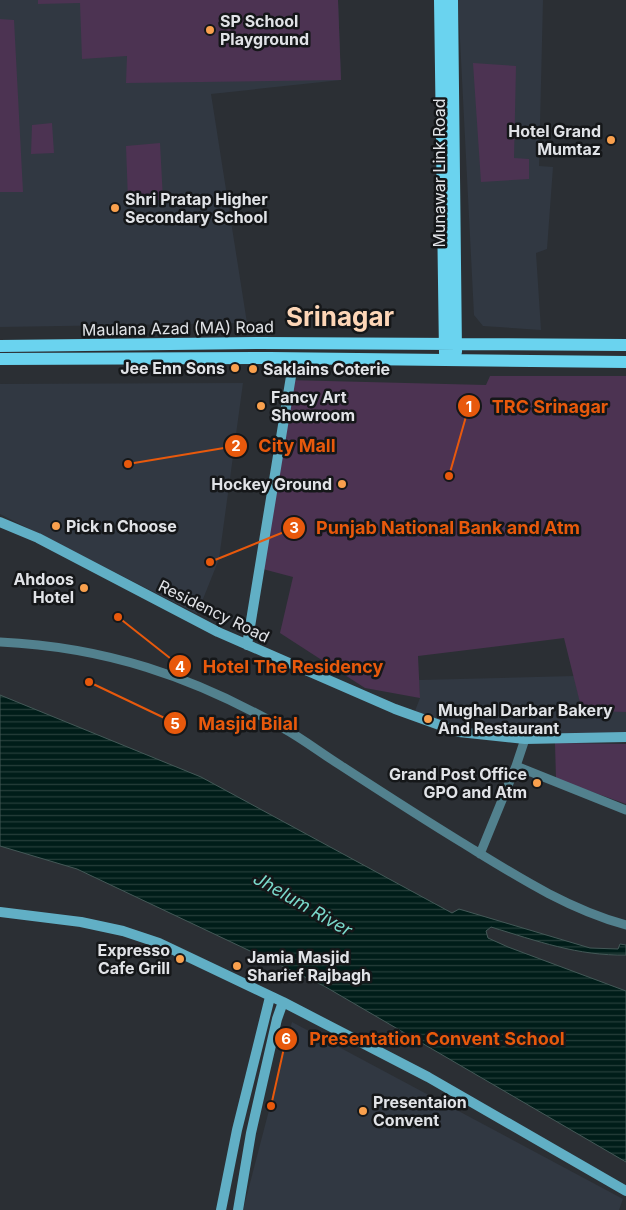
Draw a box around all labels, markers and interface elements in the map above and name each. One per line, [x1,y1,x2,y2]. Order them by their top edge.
place label: SP School Playground [220,11,309,49]
marker: SP School Playground [204,24,216,36]
street label: Munawar Link Road [429,98,449,248]
place label: Hotel Grand Mumtaz [508,121,601,159]
marker: Hotel Grand Mumtaz [605,134,617,146]
place label: Shri Pratap Higher Secondary School [125,189,268,227]
marker: Shri Pratap Higher Secondary School [109,202,121,214]
district label: Srinagar [286,301,395,332]
street label: Maulana Azad (MA) Road [82,316,274,340]
place label: Jee Enn Sons [120,358,225,378]
place label: Saklains Coterie [263,359,390,379]
marker: Jee Enn Sons [229,362,241,374]
marker: Saklains Coterie [247,363,259,375]
place label: Fancy Art Showroom [271,387,355,425]
callout: TRC Srinagar [457,390,618,423]
text: TRC Srinagar [492,396,608,417]
text: 1 [466,397,472,416]
marker: Fancy Art Showroom [255,400,267,412]
callout: City Mall [224,429,346,462]
text: City Mall [258,435,336,456]
text: 2 [231,436,241,455]
place label: Hockey Ground [211,474,332,494]
marker: Hockey Ground [336,478,348,490]
callout: Punjab National Bank and Atm [281,511,590,544]
place label: Pick n Choose [66,516,177,536]
text: Punjab National Bank and Atm [316,517,580,538]
text: 3 [289,518,299,537]
marker: Pick n Choose [50,520,62,532]
place label: Ahdoos Hotel [13,569,74,607]
street label: Residency Road [155,575,273,647]
marker: Ahdoos Hotel [78,582,90,594]
callout: Hotel The Residency [168,650,393,683]
text: Hotel The Residency [203,656,383,677]
text: 4 [175,657,185,676]
place label: Mughal Darbar Bakery And Restaurant [438,700,613,738]
callout: Masjid Bilal [163,707,307,740]
text: Masjid Bilal [198,713,298,734]
marker: Mughal Darbar Bakery And Restaurant [422,713,434,725]
text: 5 [170,714,180,733]
place label: Grand Post Office GPO and Atm [389,764,527,802]
marker: Grand Post Office GPO and Atm [531,777,543,789]
water label: Jhelum River [250,867,357,941]
place label: Expresso Cafe Grill [98,940,170,978]
place label: Jamia Masjid Sharief Rajbagh [247,947,371,985]
marker: Expresso Cafe Grill [174,953,186,965]
marker: Jamia Masjid Sharief Rajbagh [231,960,243,972]
callout: Presentation Convent School [274,1022,574,1055]
text: Presentation Convent School [309,1028,565,1049]
text: 6 [281,1029,291,1048]
place label: Presentaion Convent [373,1092,467,1130]
marker: Presentaion Convent [357,1105,369,1117]

